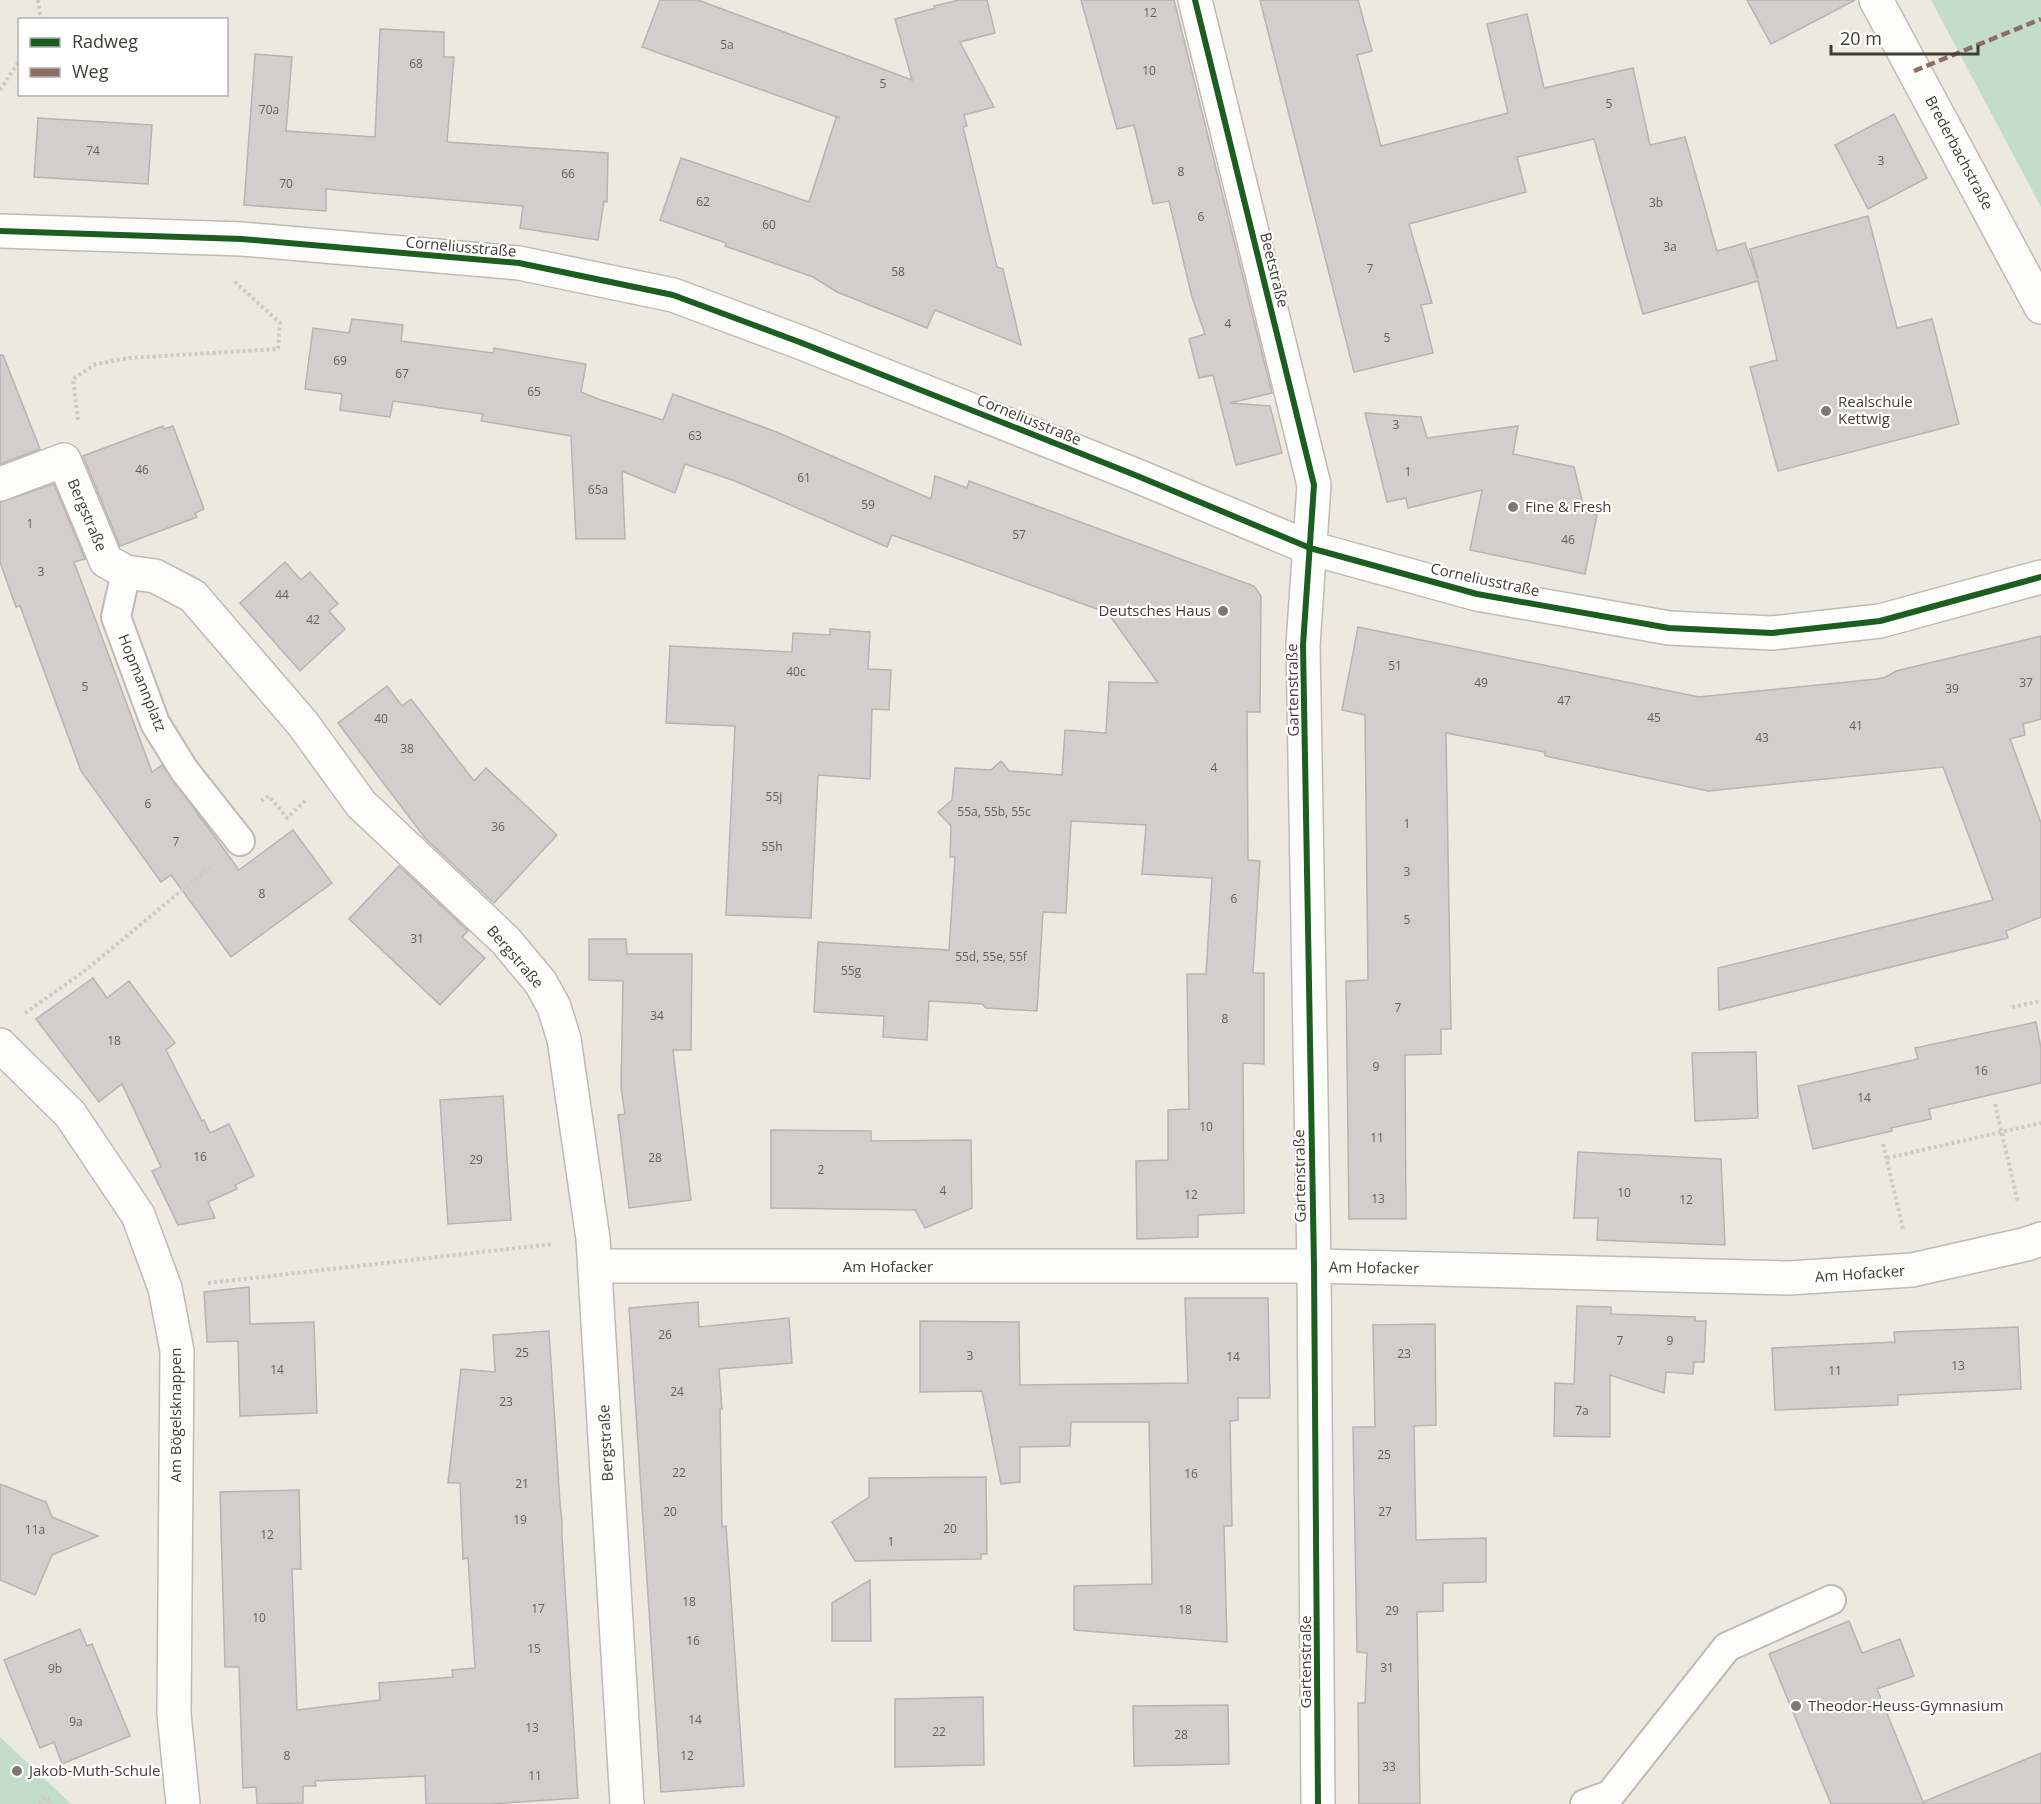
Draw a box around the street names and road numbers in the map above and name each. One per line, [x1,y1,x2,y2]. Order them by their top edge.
street label: Brederbachstraße [1921,92,1998,213]
street label: Beetstraße [1256,230,1294,309]
street label: Corneliusstraße [405,231,517,261]
street label: Corneliusstraße [974,389,1085,449]
street label: Bergstraße [64,475,112,554]
street label: Corneliusstraße [1429,558,1542,600]
street label: Hopmannplatz [114,631,172,734]
street label: Gartenstraße [1281,643,1303,737]
street label: Bergstraße [483,921,549,992]
street label: Gartenstraße [1288,1129,1310,1223]
street label: Am Hofacker [843,1256,933,1276]
street label: Am Hofacker [1329,1256,1419,1278]
street label: Am Hofacker [1814,1260,1906,1286]
street label: Am Bögelsknappen [165,1348,185,1482]
street label: Bergstraße [593,1404,617,1482]
street label: Gartenstraße [1295,1615,1315,1709]

